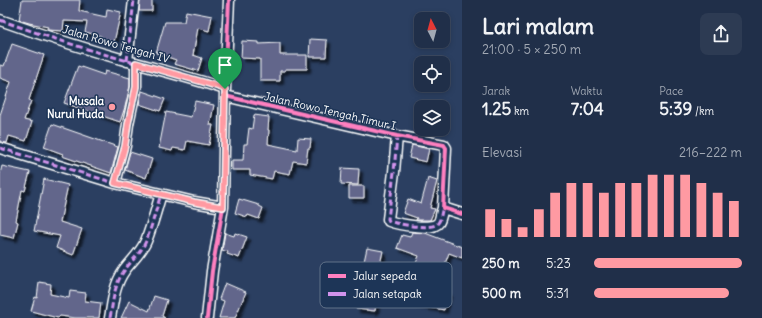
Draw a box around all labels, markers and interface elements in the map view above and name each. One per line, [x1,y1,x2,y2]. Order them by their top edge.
north arrow [414,12,450,48]
map controls [414,12,450,136]
text: Lari malam [482,12,594,40]
button: share [700,13,742,55]
street label: Jalan Rowo Tengah IV [61,22,171,66]
text: 21:00 · 5 × 250 m [482,41,581,58]
pin [208,48,242,89]
icon: arrive [214,54,236,76]
button: locate [414,56,450,92]
text: Jarak [482,84,510,98]
text: Waktu [571,84,602,98]
text: Pace [659,84,683,98]
street label: Jalan Rowo Tengah Timur I [263,89,397,133]
place label: Musala Nurul Huda [47,94,105,121]
text: 1.25 [482,98,511,120]
text: 7:04 [571,98,604,120]
text: 5:39 [659,98,692,120]
button: layers [414,100,450,136]
marker: Musala Nurul Huda [107,102,117,112]
text: km [511,104,529,118]
text: /km [692,104,714,118]
text: Elevasi [482,144,522,161]
text: 216–222 m [679,144,742,161]
text: 250 m [482,255,520,272]
text: 5:23 [546,255,571,272]
legend [320,262,452,308]
text: Jalur sepeda [353,269,417,283]
text: 500 m [482,285,521,302]
text: 5:31 [546,285,569,302]
text: Jalan setapak [353,287,422,301]

